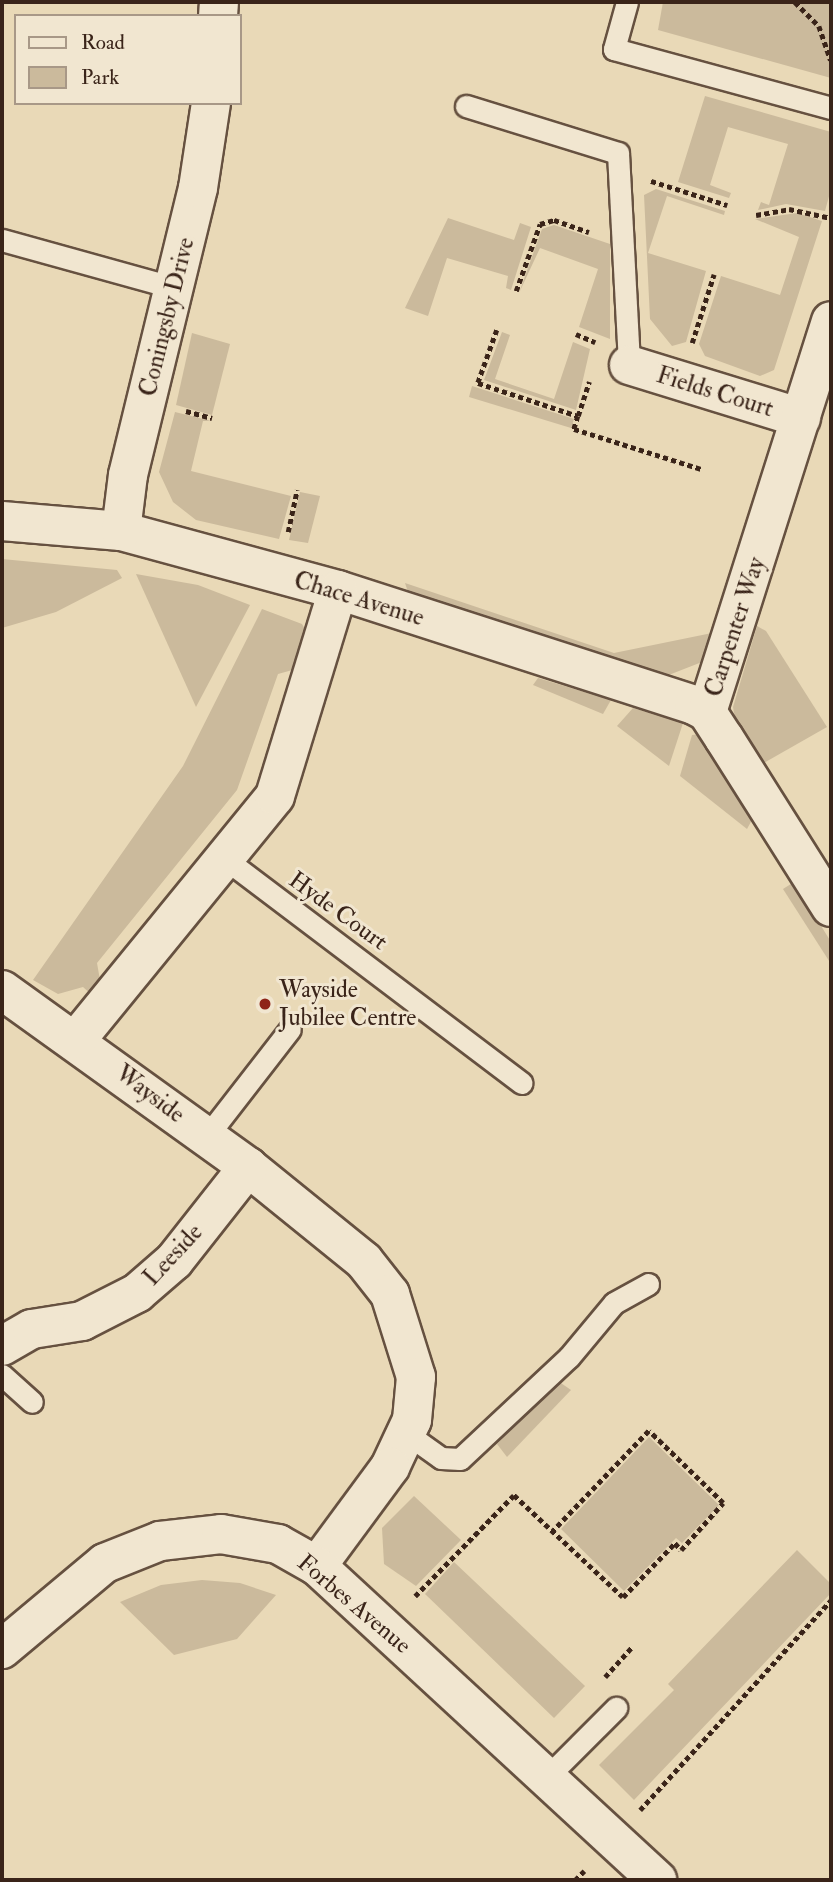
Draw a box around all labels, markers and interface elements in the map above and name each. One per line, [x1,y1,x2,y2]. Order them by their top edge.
legend [14,14,242,105]
text: Road [81,29,125,56]
text: Park [81,64,119,91]
street label: Coningsby Drive [133,235,201,399]
street label: Fields Court [653,361,777,423]
street label: Carpenter Way [699,554,771,700]
street label: Chace Avenue [291,566,427,632]
street label: Hyde Court [283,866,393,956]
place label: Wayside Jubilee Centre [279,976,416,1032]
marker: Wayside Jubilee Centre [257,996,273,1012]
street label: Wayside [110,1059,190,1129]
street label: Leeside [137,1218,209,1292]
street label: Forbes Avenue [291,1548,417,1660]

